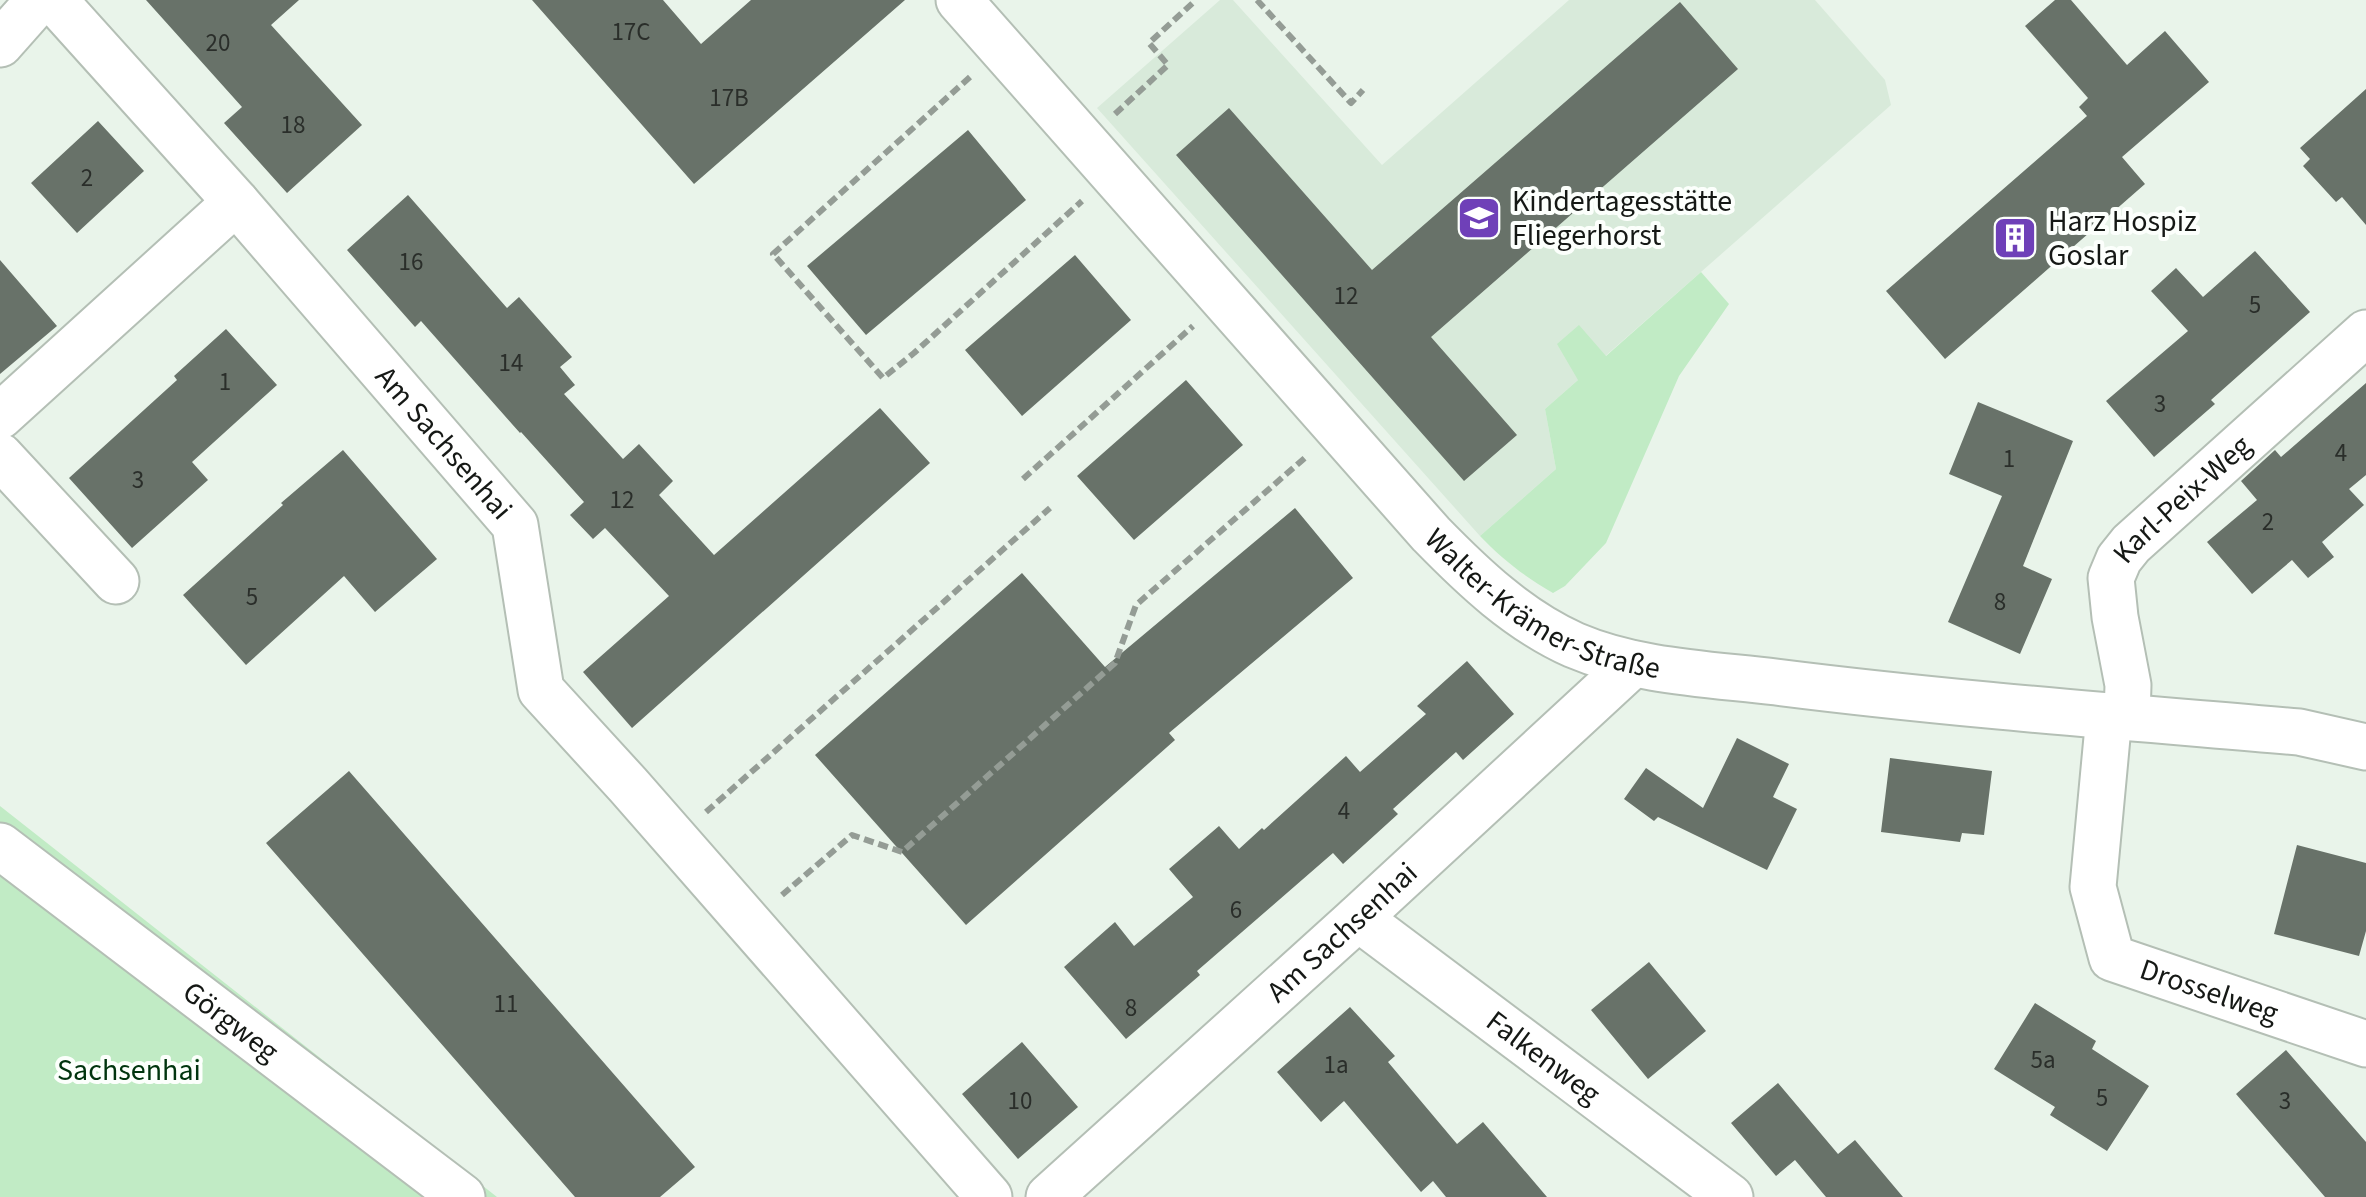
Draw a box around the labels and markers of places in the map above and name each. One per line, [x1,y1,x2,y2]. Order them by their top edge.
place label: Kindertagesstätte Fliegerhorst [1512,180,1732,257]
school or university icon: Kindertagesstätte Fliegerhorst [1456,195,1502,241]
place label: Harz Hospiz Goslar [2048,200,2197,277]
building icon: Harz Hospiz Goslar [1992,215,2038,261]

